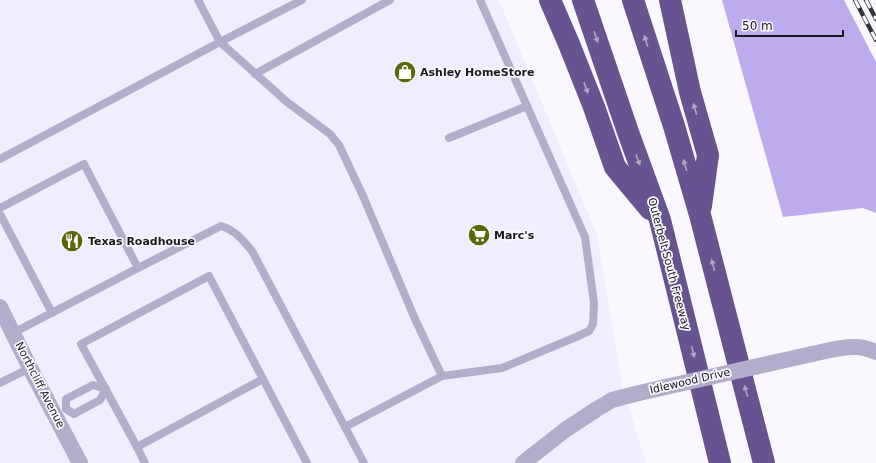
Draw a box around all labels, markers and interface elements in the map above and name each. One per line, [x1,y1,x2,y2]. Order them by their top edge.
scale bar [736,12,843,38]
text: 50 m [742,19,773,33]
one-way arrow [593,31,599,43]
one-way arrow [643,34,649,46]
shop icon: Ashley HomeStore [392,59,418,85]
place label: Ashley HomeStore [420,66,534,79]
one-way arrow [584,82,590,94]
one-way arrow [692,102,698,114]
one-way arrow [635,154,641,166]
one-way arrow [682,158,688,170]
street label: Outerbelt South Freeway [645,196,693,332]
supermarket icon: Marc's [466,222,492,248]
restaurant icon: Texas Roadhouse [59,228,85,254]
place label: Marc's [494,229,535,242]
place label: Texas Roadhouse [88,235,195,248]
one-way arrow [710,259,716,271]
street label: Northcliff Avenue [13,340,67,430]
one-way arrow [690,346,696,358]
street label: Idlewood Drive [648,365,732,397]
one-way arrow [742,385,748,397]

